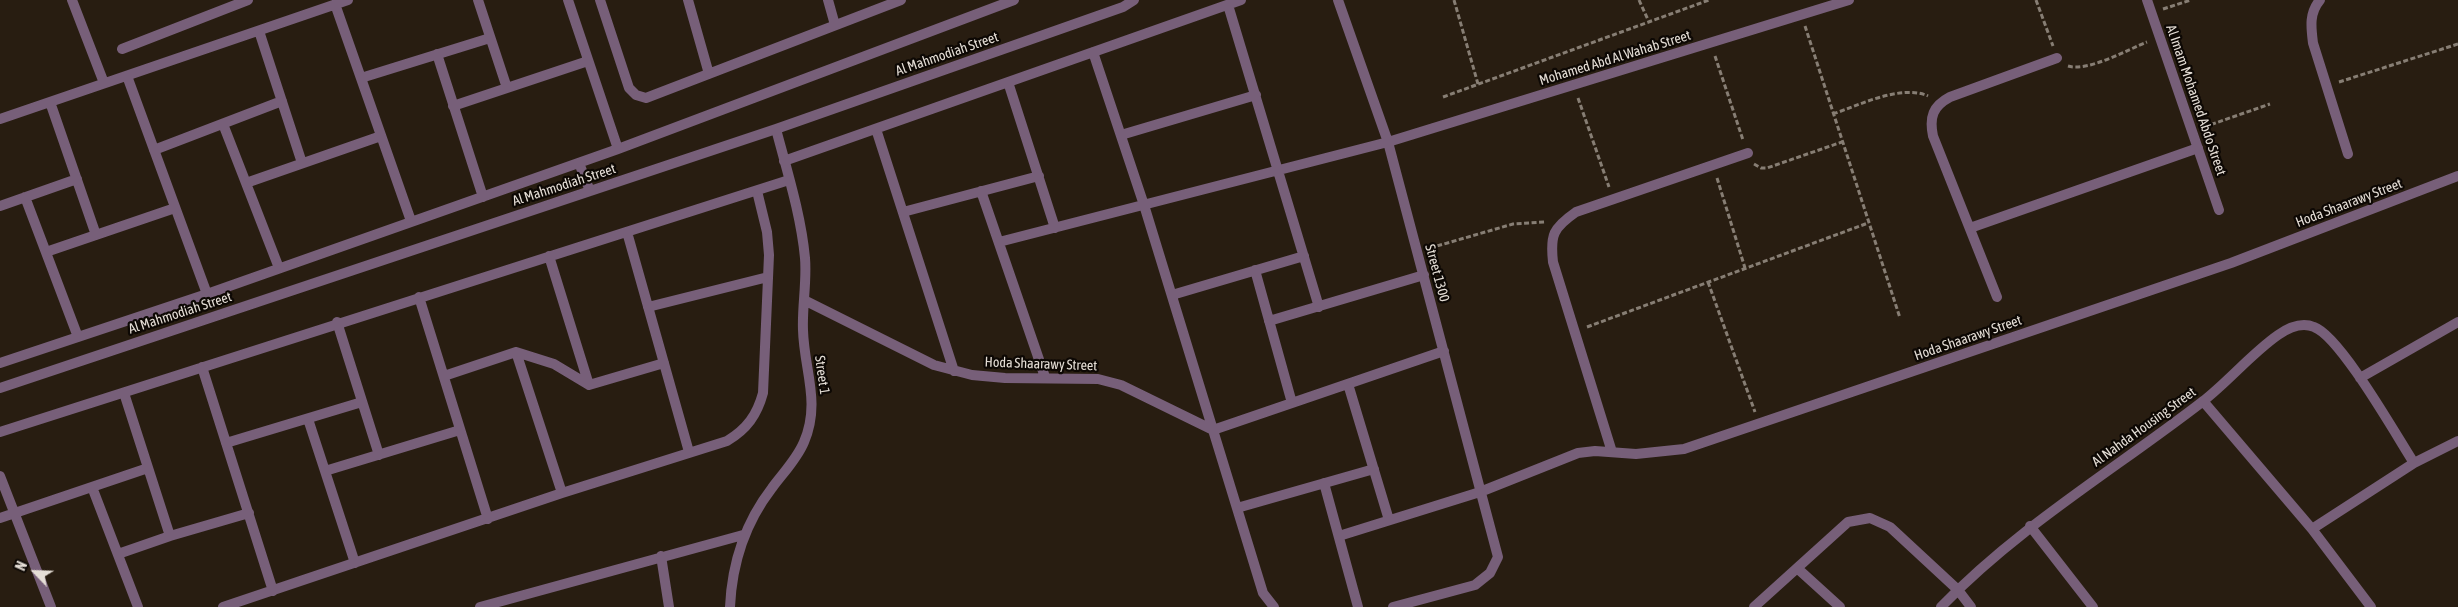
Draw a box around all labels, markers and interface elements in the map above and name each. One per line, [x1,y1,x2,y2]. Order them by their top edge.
street label: Al Imam Mohamed Abdo Street [2162,22,2230,178]
street label: Mohamed Abd Al Wahab Street [1537,27,1693,89]
street label: Al Mahmodiah Street [893,29,1001,79]
street label: Al Mahmodiah Street [510,160,618,210]
street label: Hoda Shaarawy Street [2293,175,2405,231]
street label: Street 1300 [1421,242,1453,304]
street label: Al Mahmodiah Street [126,288,234,338]
street label: Hoda Shaarawy Street [1912,312,2024,364]
street label: Street 1 [811,354,833,396]
street label: Hoda Shaarawy Street [984,354,1098,374]
street label: Al Nahda Housing Street [2089,384,2199,470]
north arrow [10,547,60,597]
text: N [12,559,30,573]

